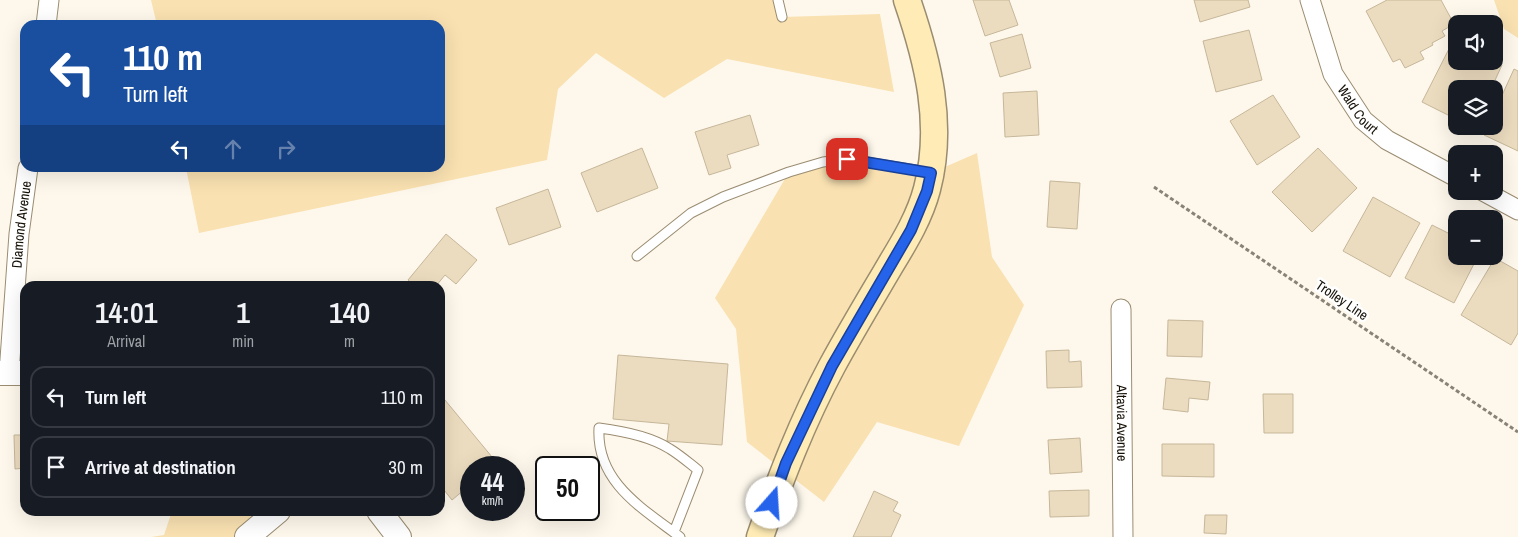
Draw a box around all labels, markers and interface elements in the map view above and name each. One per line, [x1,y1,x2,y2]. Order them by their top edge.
map controls [1448,15,1503,265]
button: sound [1448,15,1503,70]
text: 110 m [123,34,203,81]
icon: left [40,40,105,105]
text: Turn left [123,79,188,109]
button: layers [1448,80,1503,135]
street label: Wald Court [1334,82,1382,138]
icon: left [166,135,194,163]
icon: ahead [219,135,247,163]
icon: right [272,135,300,163]
pin [826,138,868,180]
icon: arrive [833,145,861,173]
button: + [1448,145,1503,200]
street label: Diamond Avenue [8,180,35,269]
button: − [1448,210,1503,265]
street label: Trolley Line [1312,276,1372,324]
text: 14:01 [95,292,157,332]
text: 1 [236,292,250,332]
text: 140 [329,292,370,332]
text: Arrival [107,330,145,352]
text: min [232,330,254,352]
text: m [344,330,355,352]
icon: left [42,383,70,411]
text: Turn left [85,384,146,410]
text: 110 m [381,384,423,410]
street label: Altavia Avenue [1113,384,1131,461]
icon: arrive [42,453,70,481]
text: Arrive at destination [85,454,236,480]
text: 30 m [388,454,423,480]
speed limit sign: 50 [535,456,600,521]
text: 44 [481,465,504,499]
position arrow [745,476,797,528]
text: km/h [482,493,503,509]

